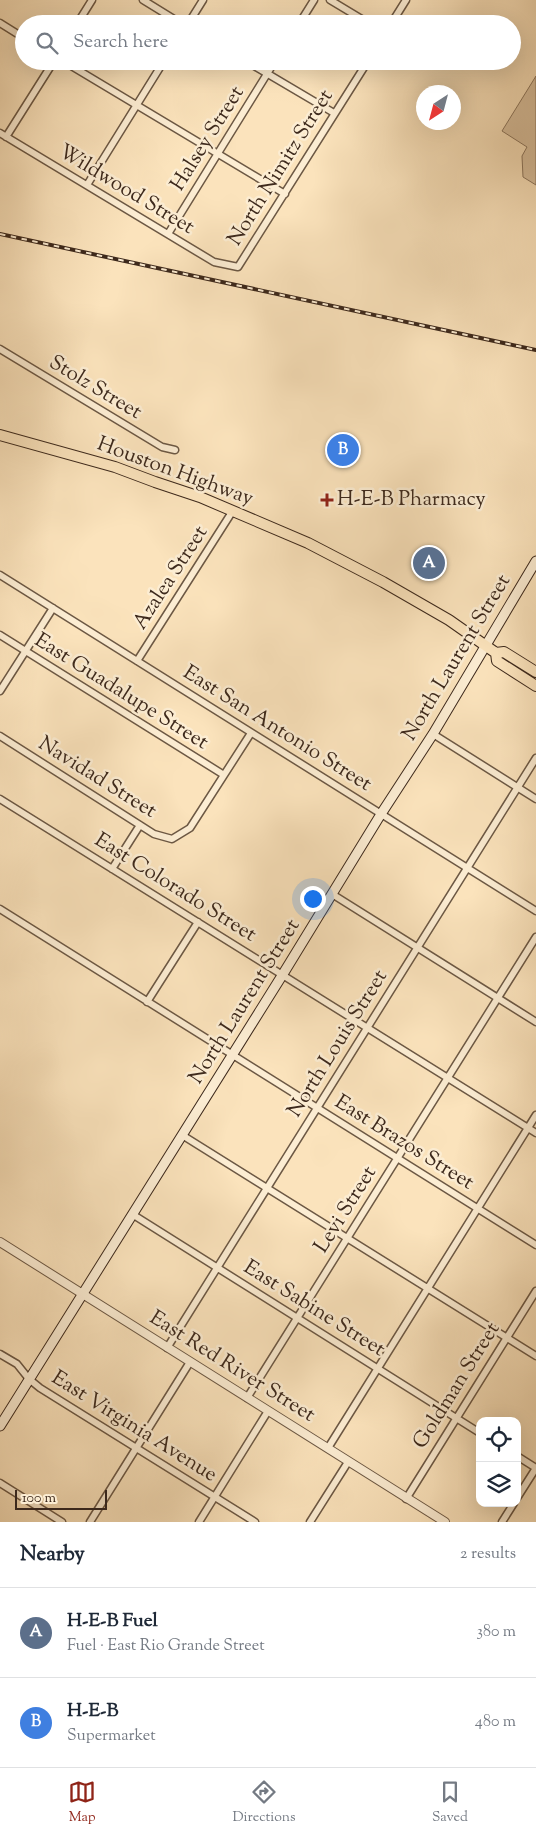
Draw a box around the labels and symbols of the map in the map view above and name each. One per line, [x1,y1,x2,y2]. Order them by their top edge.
street label: Halsey Street [164,81,252,197]
street label: North Nimitz Street [221,84,341,252]
north arrow [416,85,461,130]
street label: Wildwood Street [52,137,200,243]
street label: Stolz Street [43,348,147,428]
street label: Houston Highway [93,430,258,514]
pin: B [327,431,359,469]
place label: H-E-B Pharmacy [337,485,486,515]
marker: H-E-B Pharmacy [321,494,333,506]
street label: Azalea Street [126,520,216,636]
pin: A [413,544,445,582]
street label: North Laurent Street [395,569,519,747]
street label: East Guadalupe Street [28,626,214,758]
street label: East San Antonio Street [177,659,377,799]
street label: Navidad Street [32,730,162,826]
street label: East Colorado Street [88,826,262,950]
your location [300,886,326,912]
street label: North Laurent Street [182,914,308,1090]
street label: North Louis Street [281,964,395,1124]
street label: East Brazos Street [328,1088,480,1198]
street label: Levi Street [307,1161,385,1259]
street label: East Sabine Street [237,1253,391,1365]
street label: East Red River Street [143,1304,321,1430]
street label: Goldman Street [406,1317,508,1455]
street label: East Virginia Avenue [45,1364,223,1490]
scale bar [15,1487,108,1510]

